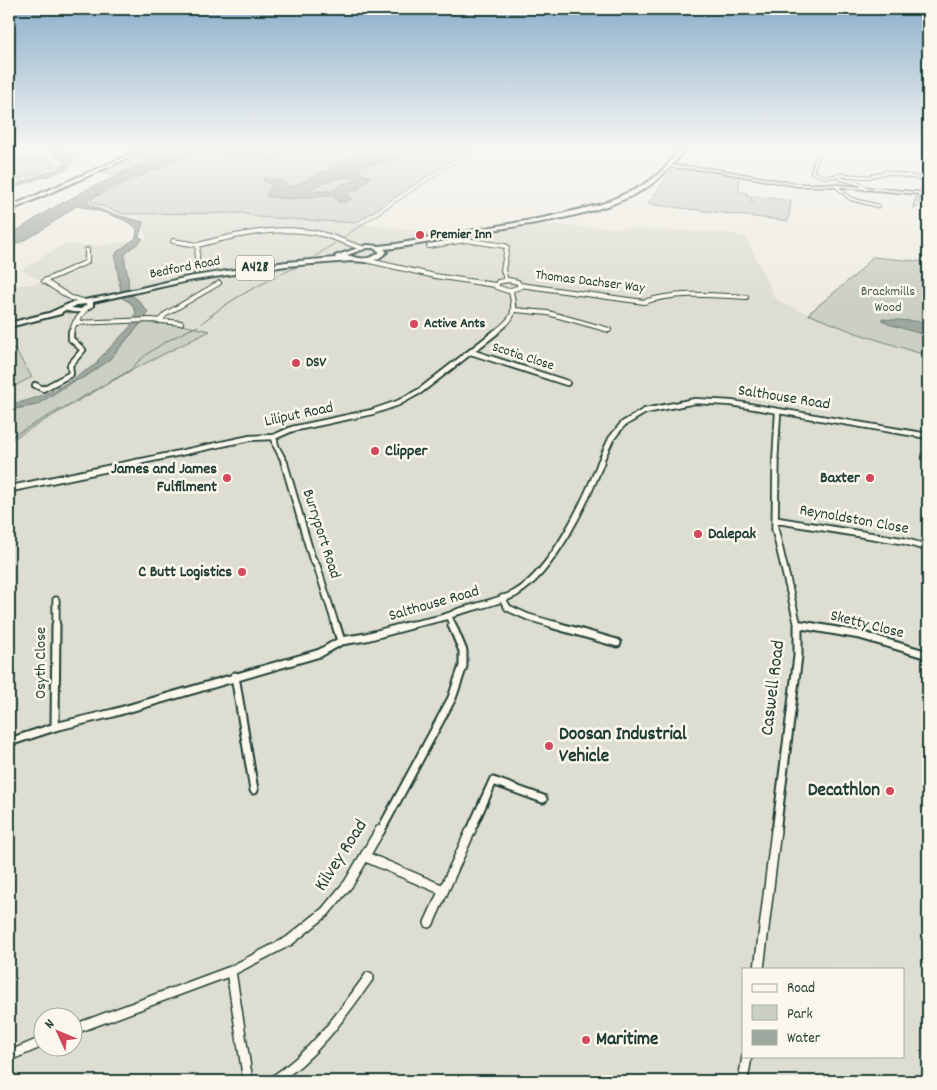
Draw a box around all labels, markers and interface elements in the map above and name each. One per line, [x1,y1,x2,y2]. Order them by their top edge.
place label: Premier Inn [430,225,492,245]
marker: Premier Inn [414,229,426,241]
street label: Bedford Road [148,251,222,285]
road number: A428 [236,256,274,280]
street label: Thomas Dachser Way [534,265,646,299]
park label: Brackmills Wood [861,282,915,318]
place label: Active Ants [424,314,485,334]
marker: Active Ants [408,318,420,330]
street label: Scotia Close [489,338,557,376]
place label: DSV [306,353,326,373]
marker: DSV [290,357,302,369]
street label: Salthouse Road [736,379,832,417]
street label: Liliput Road [262,396,336,434]
place label: Clipper [385,440,428,463]
marker: Clipper [369,445,381,457]
place label: James and James Fulfilment [111,458,217,499]
place label: Baxter [820,467,861,490]
marker: James and James Fulfilment [221,472,233,484]
marker: Baxter [864,472,876,484]
street label: Burryport Road [296,486,346,582]
street label: Reynoldston Close [798,499,910,541]
place label: Dalepak [708,523,756,546]
marker: Dalepak [692,528,704,540]
place label: C Butt Logistics [138,561,232,584]
marker: C Butt Logistics [236,566,248,578]
street label: Salthouse Road [386,580,482,628]
street label: Sketty Close [828,605,906,645]
street label: Osyth Close [30,627,53,699]
street label: Caswell Road [755,639,793,737]
place label: Doosan Industrial Vehicle [559,722,687,771]
marker: Doosan Industrial Vehicle [543,740,555,752]
place label: Decathlon [808,778,880,805]
marker: Decathlon [884,785,896,797]
street label: Kilvey Road [309,815,375,897]
legend [742,968,904,1058]
text: Road [787,978,815,1000]
text: Park [787,1004,813,1026]
north arrow [32,1008,82,1058]
text: N [40,1015,60,1034]
place label: Maritime [596,1027,658,1054]
text: Water [787,1028,821,1050]
marker: Maritime [580,1034,592,1046]

